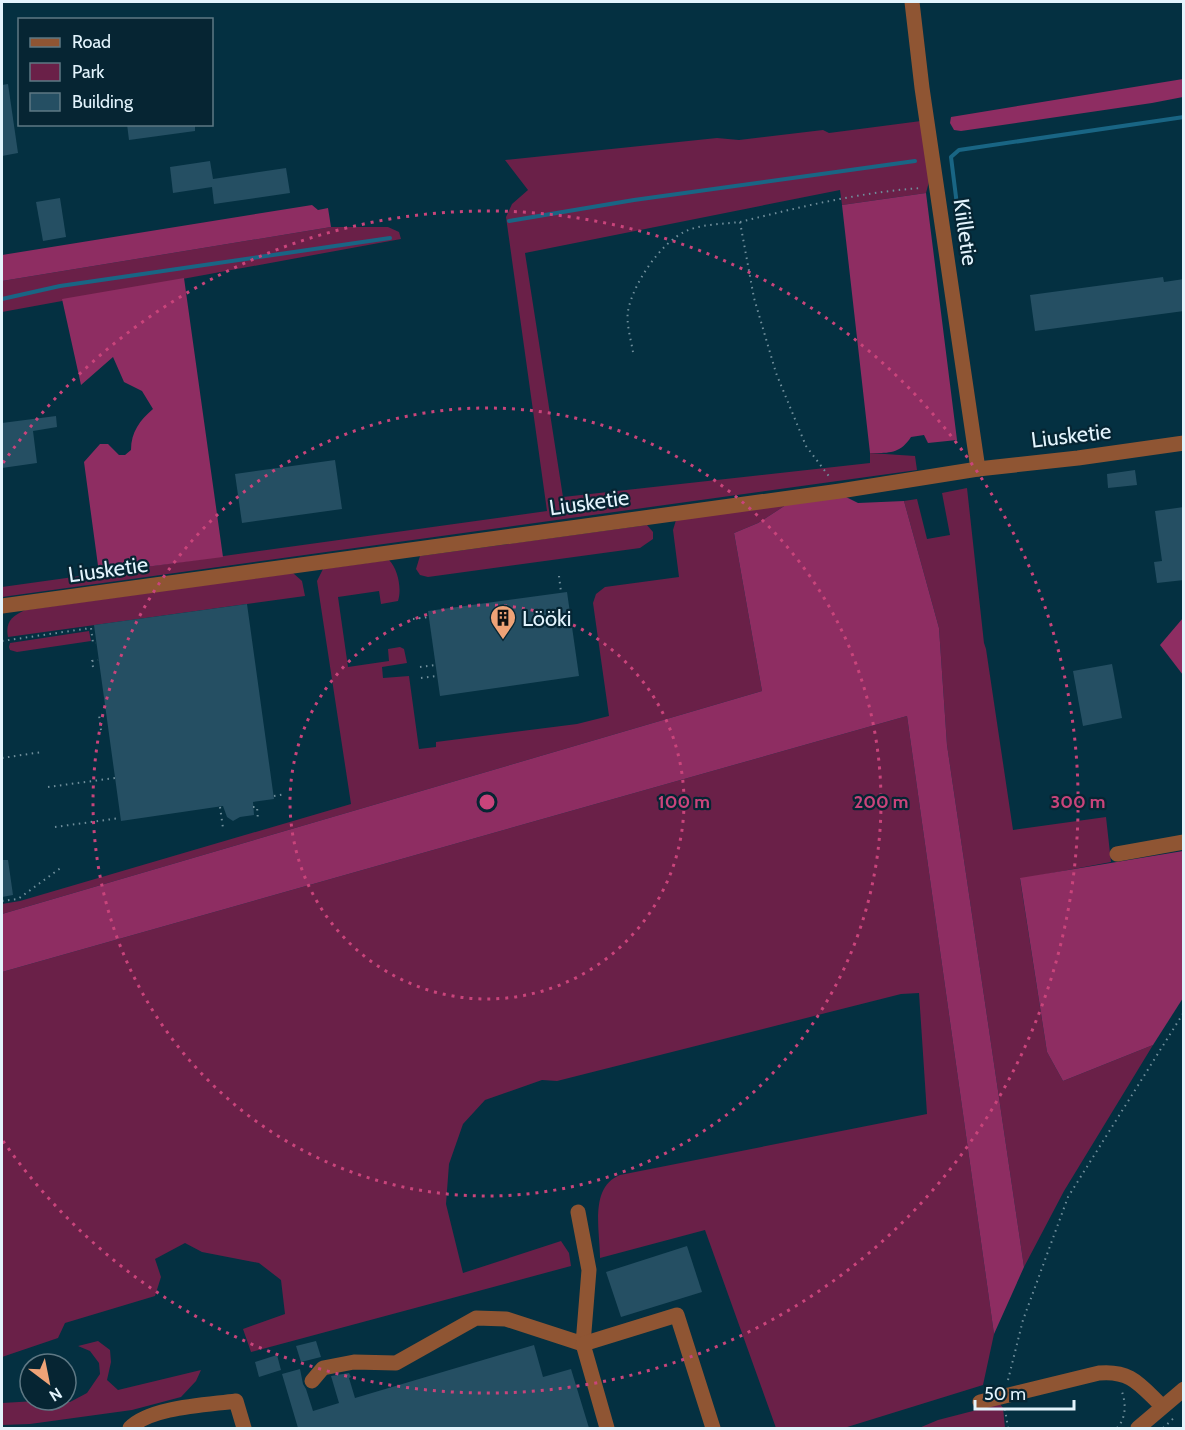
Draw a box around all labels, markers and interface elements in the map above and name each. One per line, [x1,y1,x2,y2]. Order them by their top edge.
legend [18,18,213,126]
text: Road [72,31,111,53]
text: Park [72,61,105,83]
text: Building [72,91,134,113]
street label: Kiilletie [947,197,984,267]
street label: Liusketie [1030,417,1113,454]
street label: Liusketie [547,484,631,521]
street label: Liusketie [66,551,150,588]
building icon: Lööki [488,603,518,641]
place label: Lööki [522,605,572,632]
text: 100 m [658,791,710,813]
text: 200 m [854,791,908,813]
text: 300 m [1051,791,1105,813]
centre of rings [477,792,497,812]
north arrow [18,1352,78,1412]
scale bar [975,1373,1074,1411]
text: N [46,1383,66,1405]
text: 50 m [984,1383,1026,1405]

